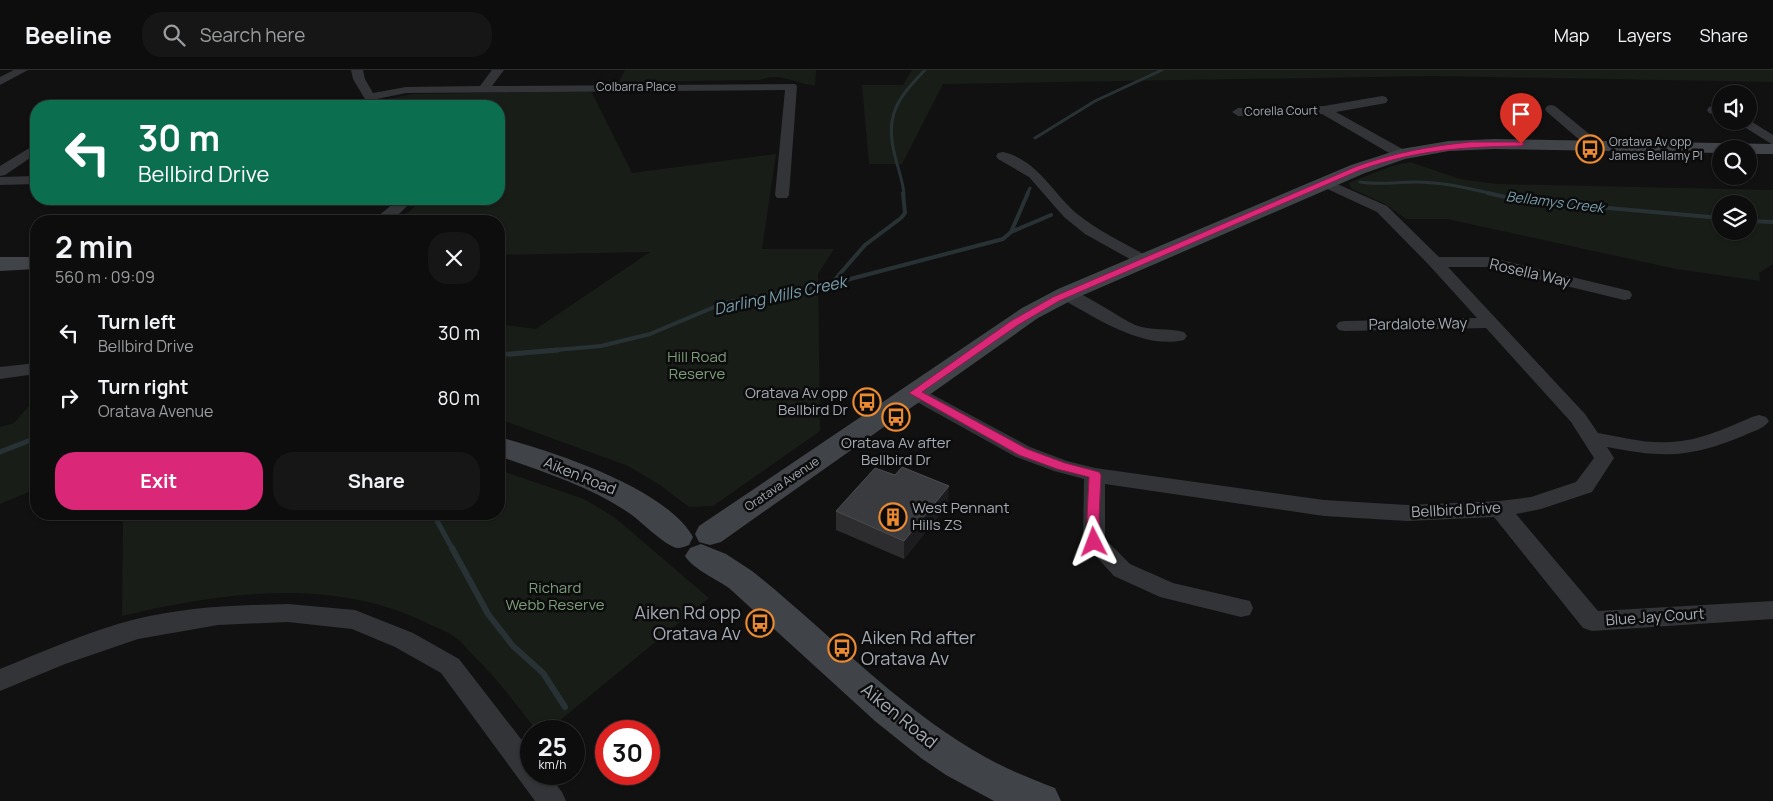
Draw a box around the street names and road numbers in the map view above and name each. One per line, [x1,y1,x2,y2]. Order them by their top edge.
street label: Colbarra Place [596,78,676,95]
street label: Corella Court [1244,101,1318,120]
street label: Rosella Way [1488,253,1573,292]
street label: Pardalote Way [1369,312,1468,335]
street label: Aiken Road [541,452,619,500]
street label: Oratava Avenue [741,452,822,515]
street label: Bellbird Drive [1411,497,1501,522]
street label: Blue Jay Court [1605,603,1705,630]
street label: Aiken Road [856,677,943,753]

